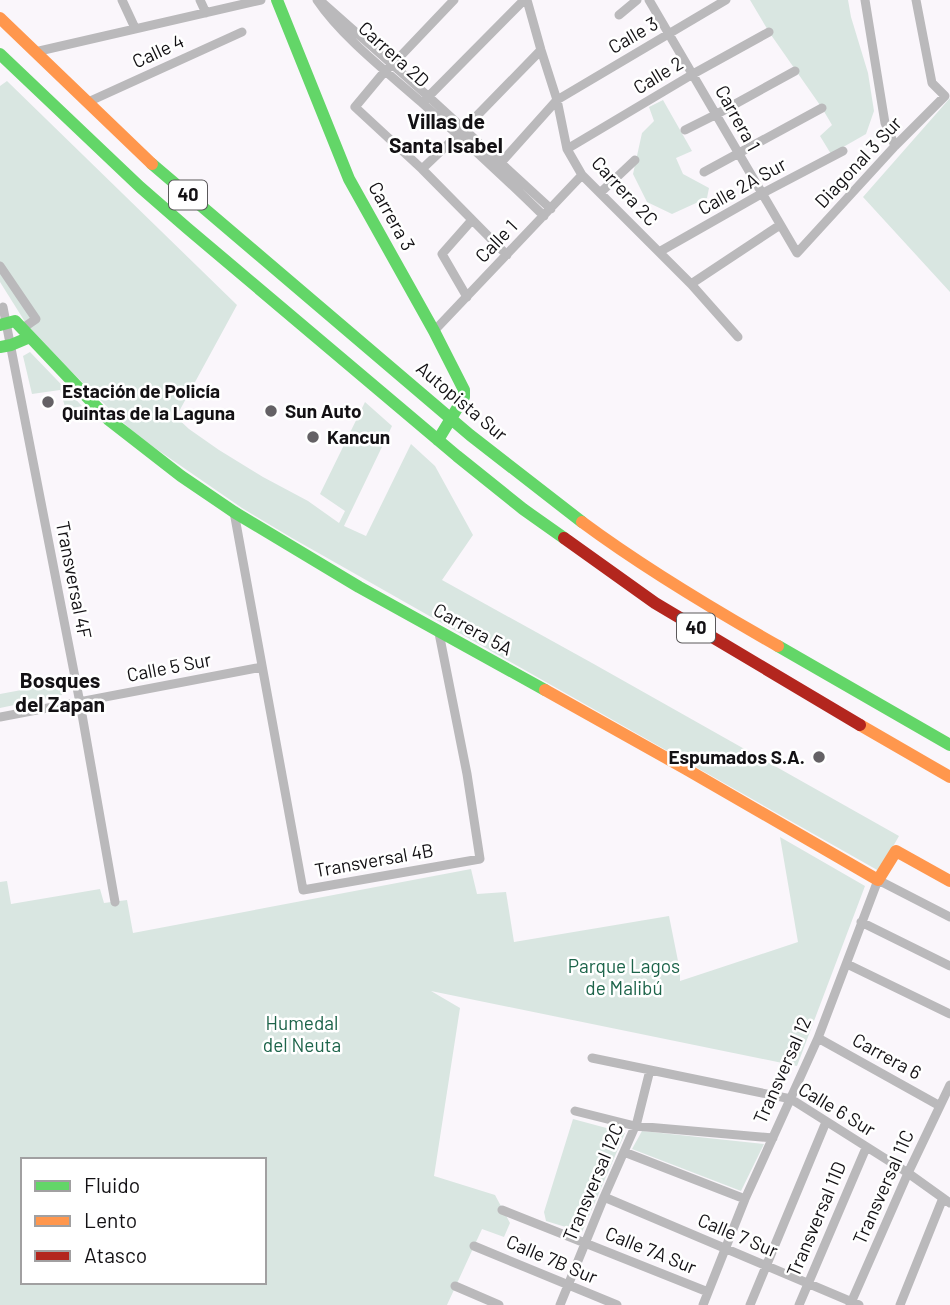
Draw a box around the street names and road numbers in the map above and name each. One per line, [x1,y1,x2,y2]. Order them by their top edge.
street label: Calle 3 [604,11,662,58]
street label: Carrera 2D [354,16,434,91]
street label: Calle 4 [128,29,187,72]
street label: Calle 2 [629,51,687,98]
street label: Carrera 1 [711,81,766,155]
street label: Diagonal 3 Sur [809,111,906,212]
street label: Carrera 2C [587,151,663,230]
street label: Calle 2A Sur [694,152,790,219]
street label: Carrera 3 [364,177,421,254]
road number: 40 [169,180,207,210]
street label: Calle 1 [470,215,521,267]
street label: Autopista Sur [412,356,513,445]
street label: Transversal 4F [52,519,97,641]
street label: Carrera 5A [430,597,517,660]
road number: 40 [677,614,715,642]
street label: Calle 5 Sur [125,647,213,686]
street label: Transversal 4B [313,838,435,881]
street label: Transversal 12 [748,1013,815,1127]
street label: Carrera 6 [849,1027,926,1084]
street label: Calle 6 Sur [795,1077,880,1141]
street label: Transversal 12C [557,1119,628,1244]
street label: Transversal 11C [847,1126,918,1248]
street label: Transversal 11D [781,1158,850,1280]
street label: Calle 7 Sur [695,1207,782,1262]
street label: Calle 7A Sur [602,1221,700,1278]
street label: Calle 7B Sur [503,1229,601,1288]

